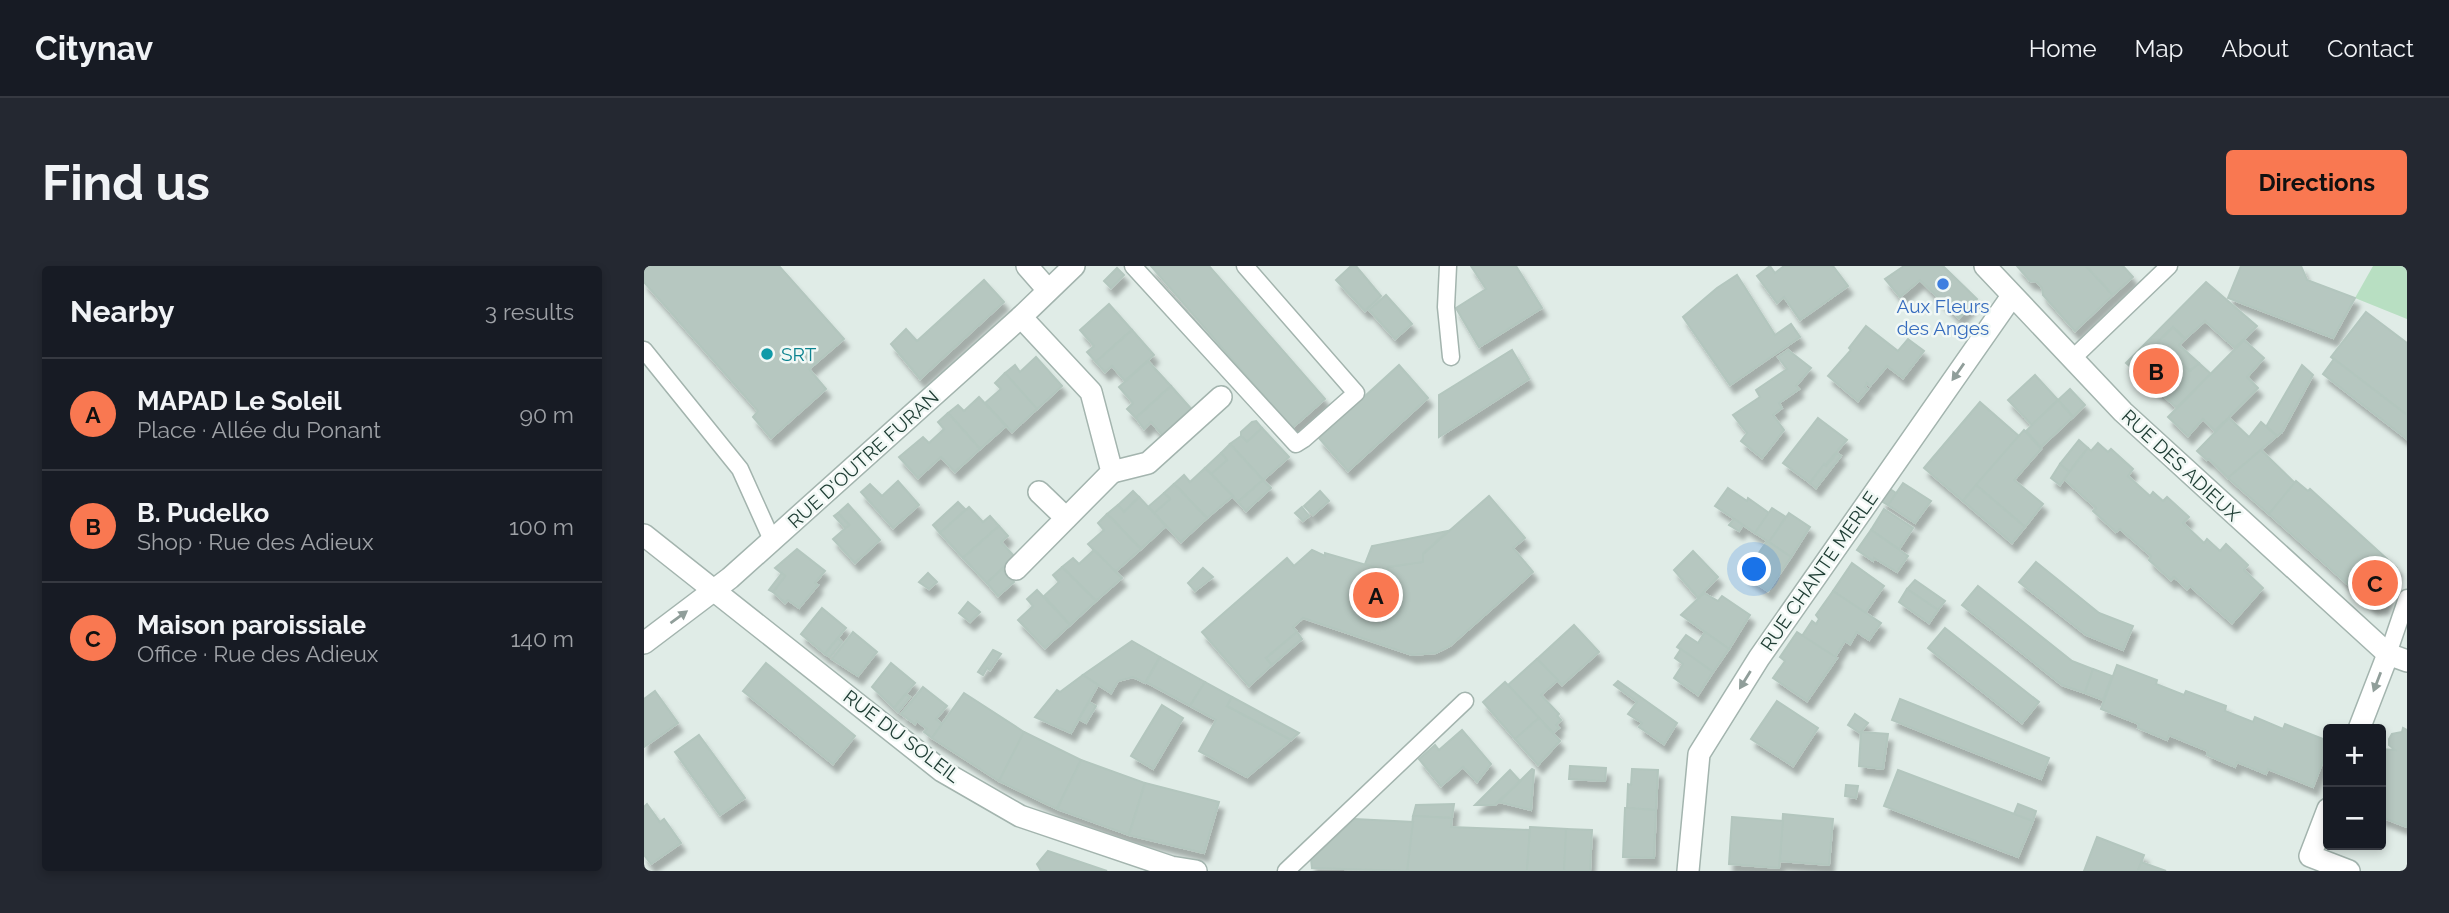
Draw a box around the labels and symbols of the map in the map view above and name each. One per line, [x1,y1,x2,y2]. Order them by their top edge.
marker: Aux Fleurs des Anges [1935,276,1951,292]
place label: Aux Fleurs des Anges [1897,295,1989,339]
place label: SRT [781,343,817,365]
pin: B [2133,345,2179,397]
marker: SRT [759,346,775,362]
one-way arrow [1951,363,1965,381]
street label: RUE D'OUTRE FURAN [783,386,943,532]
street label: RUE DES ADIEUX [2118,405,2244,525]
street label: RUE CHANTE MERLE [1756,487,1882,655]
your location [1737,552,1771,586]
pin: C [2352,557,2398,609]
pin: A [1353,569,1399,621]
one-way arrow [670,611,688,625]
one-way arrow [1739,670,1752,689]
one-way arrow [2372,672,2383,693]
street label: RUE DU SOLEIL [839,685,965,787]

